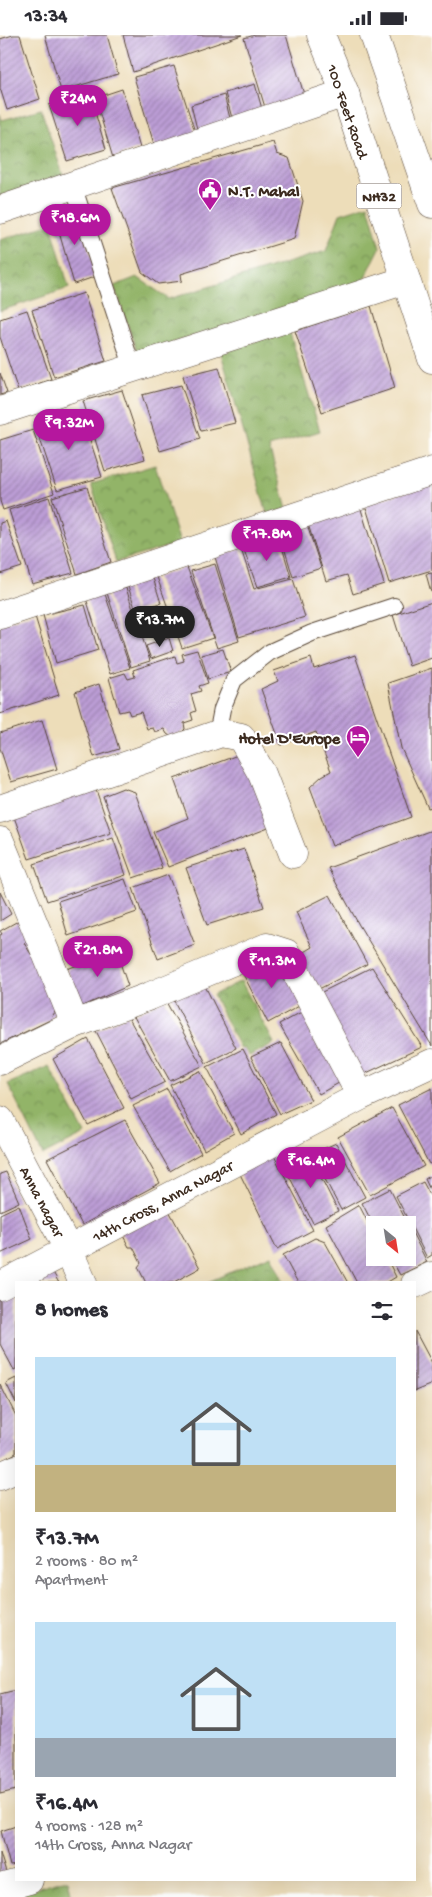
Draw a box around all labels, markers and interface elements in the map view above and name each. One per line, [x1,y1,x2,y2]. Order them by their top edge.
text: 13:34 [25,6,67,29]
street label: 100 Feet Road [320,62,371,163]
pin: ₹24M [48,84,108,127]
text: ₹24M [60,91,96,110]
public building icon: N.T. Mahal [197,177,223,211]
road number: NH32 [356,183,402,209]
place label: N.T. Mahal [228,184,300,203]
pin: ₹18.6M [34,203,116,246]
text: ₹18.6M [51,210,99,229]
pin: ₹9.32M [28,409,110,451]
text: ₹9.32M [44,415,94,434]
pin: ₹17.8M [226,519,308,562]
text: ₹17.8M [243,526,291,545]
pin: ₹13.7M [119,605,201,648]
text: ₹13.7M [136,612,184,631]
hotel icon: Hotel D'Europe [345,724,371,758]
place label: Hotel D'Europe [238,731,341,750]
pin: ₹21.8M [57,935,139,978]
text: ₹21.8M [74,942,122,961]
pin: ₹11.3M [231,947,313,989]
text: ₹11.3M [249,953,295,972]
pin: ₹16.4M [270,1147,352,1189]
text: ₹16.4M [287,1153,335,1172]
street label: 14th Cross, Anna Nagar [89,1157,238,1249]
street label: Anna nagar [13,1164,67,1242]
north arrow [366,1216,416,1266]
map controls [366,1216,416,1266]
icon: filters [368,1297,396,1325]
text: 8 homes [35,1299,107,1324]
icon: home [171,1389,261,1479]
text: ₹13.7M [35,1528,98,1553]
text: 2 rooms · 80 m² [35,1553,138,1572]
text: Apartment [35,1572,107,1591]
icon: home [171,1654,261,1744]
text: ₹16.4M [35,1793,97,1818]
text: 4 rooms · 128 m² [35,1818,143,1837]
text: 14th Cross, Anna Nagar [35,1837,191,1856]

